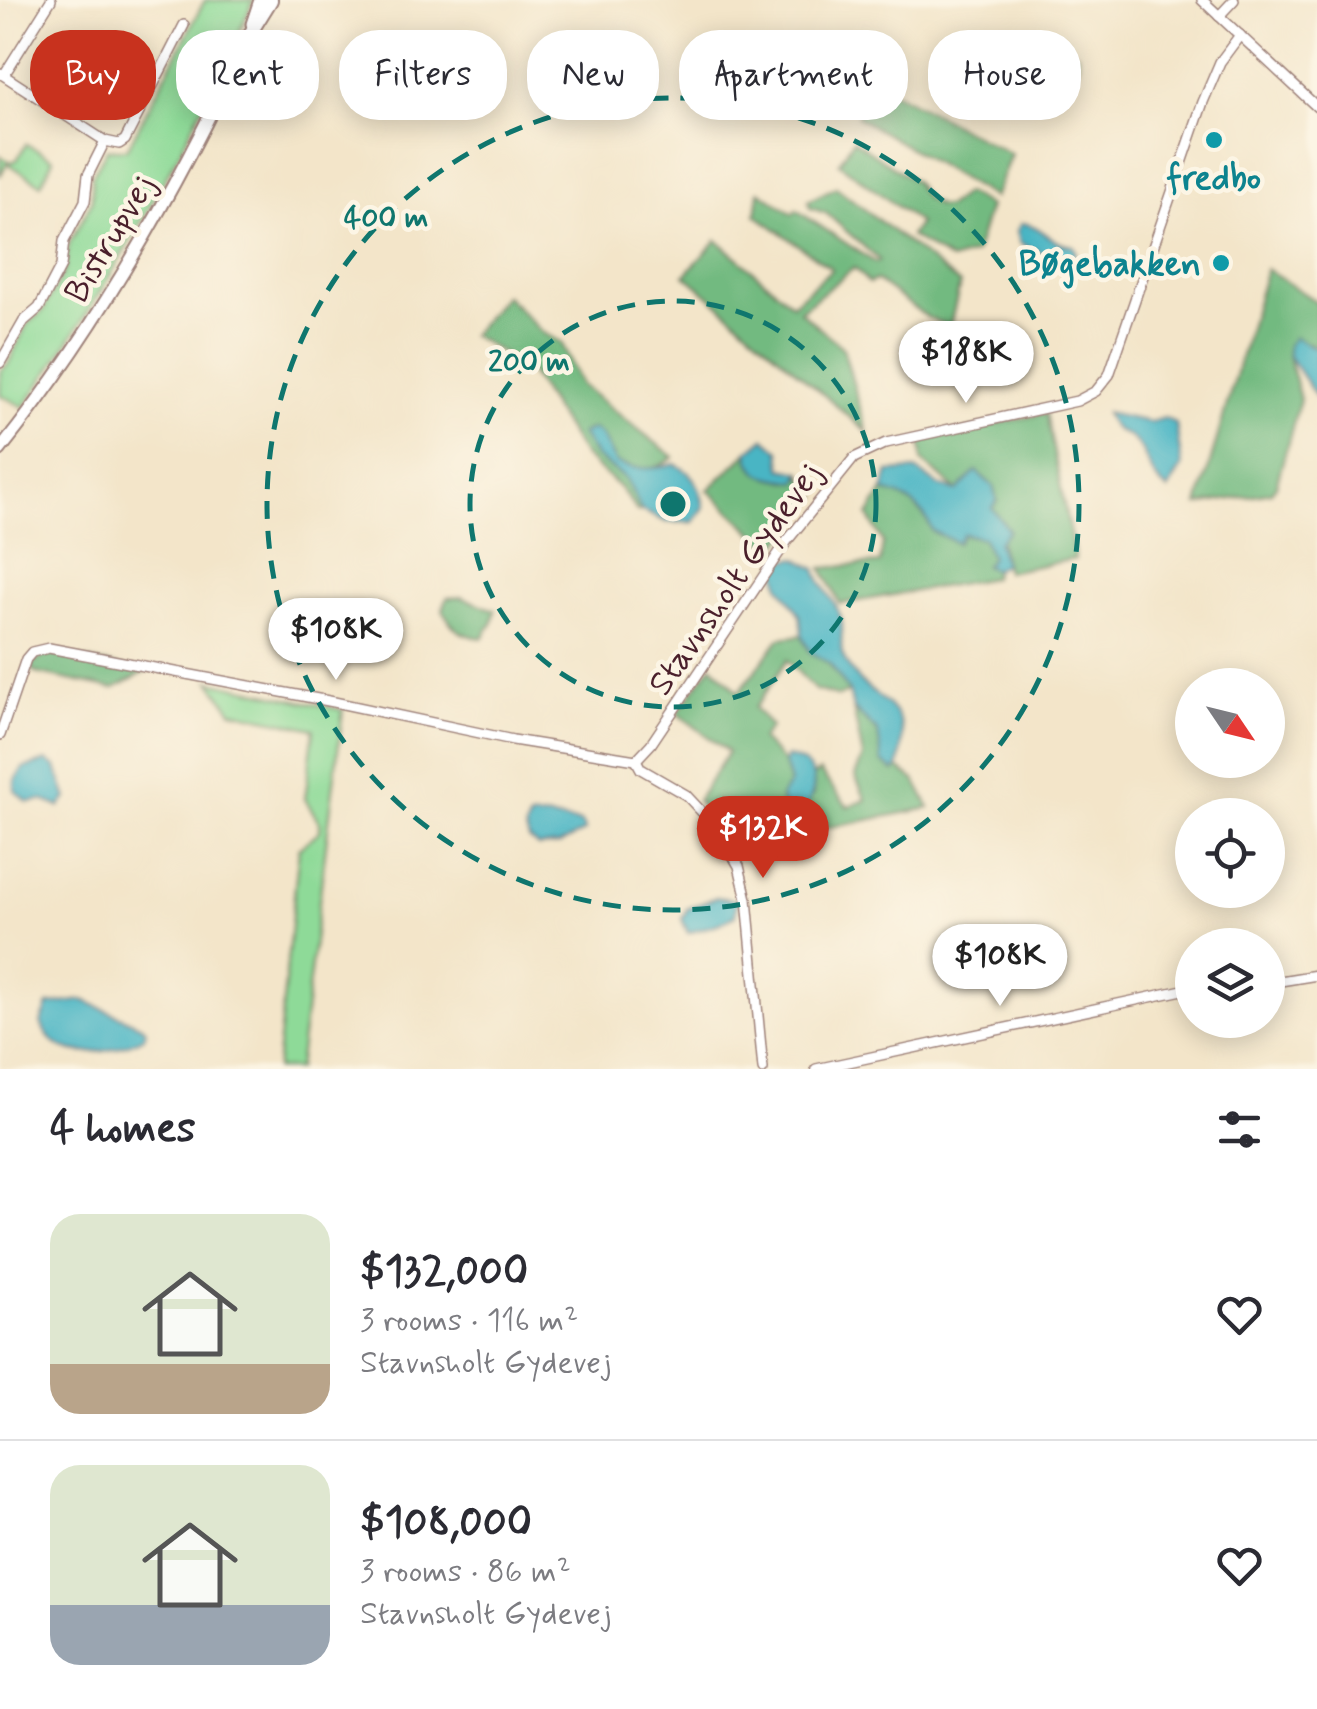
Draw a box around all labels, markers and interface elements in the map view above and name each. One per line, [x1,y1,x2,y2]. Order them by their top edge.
chip: Buy [30,30,156,120]
chip: Rent [176,30,319,120]
chip: Filters [339,30,507,120]
chip: New [527,30,659,120]
chip: Apartment [679,30,908,120]
chip: House [928,30,1081,120]
marker: fredbo [1203,129,1225,151]
place label: fredbo [1166,156,1261,202]
street label: Bistrupvej [54,166,167,312]
text: 400 m [344,199,428,238]
place label: Bøgebakken [1019,242,1201,289]
marker: Bøgebakken [1210,252,1232,274]
pin: $188K [896,321,1036,406]
text: $188K [921,332,1011,374]
text: 200 m [488,343,570,382]
street label: Stavnsholt Gydevej [638,453,833,705]
centre of rings [655,486,691,522]
pin: $108K [266,598,406,683]
text: $108K [290,609,382,651]
north arrow [1175,668,1285,778]
map controls [1175,668,1285,1038]
pin: $132K [693,796,833,881]
button: locate [1175,798,1285,908]
text: $132K [719,807,807,849]
pin: $108K [930,924,1070,1009]
button: layers [1175,928,1285,1038]
text: $108K [954,935,1046,977]
text: 4 homes [50,1102,196,1157]
icon: filters [1212,1102,1267,1157]
text: $132,000 [360,1245,528,1300]
icon: home [130,1254,250,1374]
icon: heart [1212,1287,1267,1342]
text: 3 rooms · 116 m² [360,1300,578,1342]
text: Stavnsholt Gydevej [360,1342,612,1384]
text: $108,000 [360,1496,532,1551]
icon: home [130,1505,250,1625]
icon: heart [1212,1538,1267,1593]
text: 3 rooms · 86 m² [360,1551,571,1593]
text: Stavnsholt Gydevej [360,1593,612,1635]

